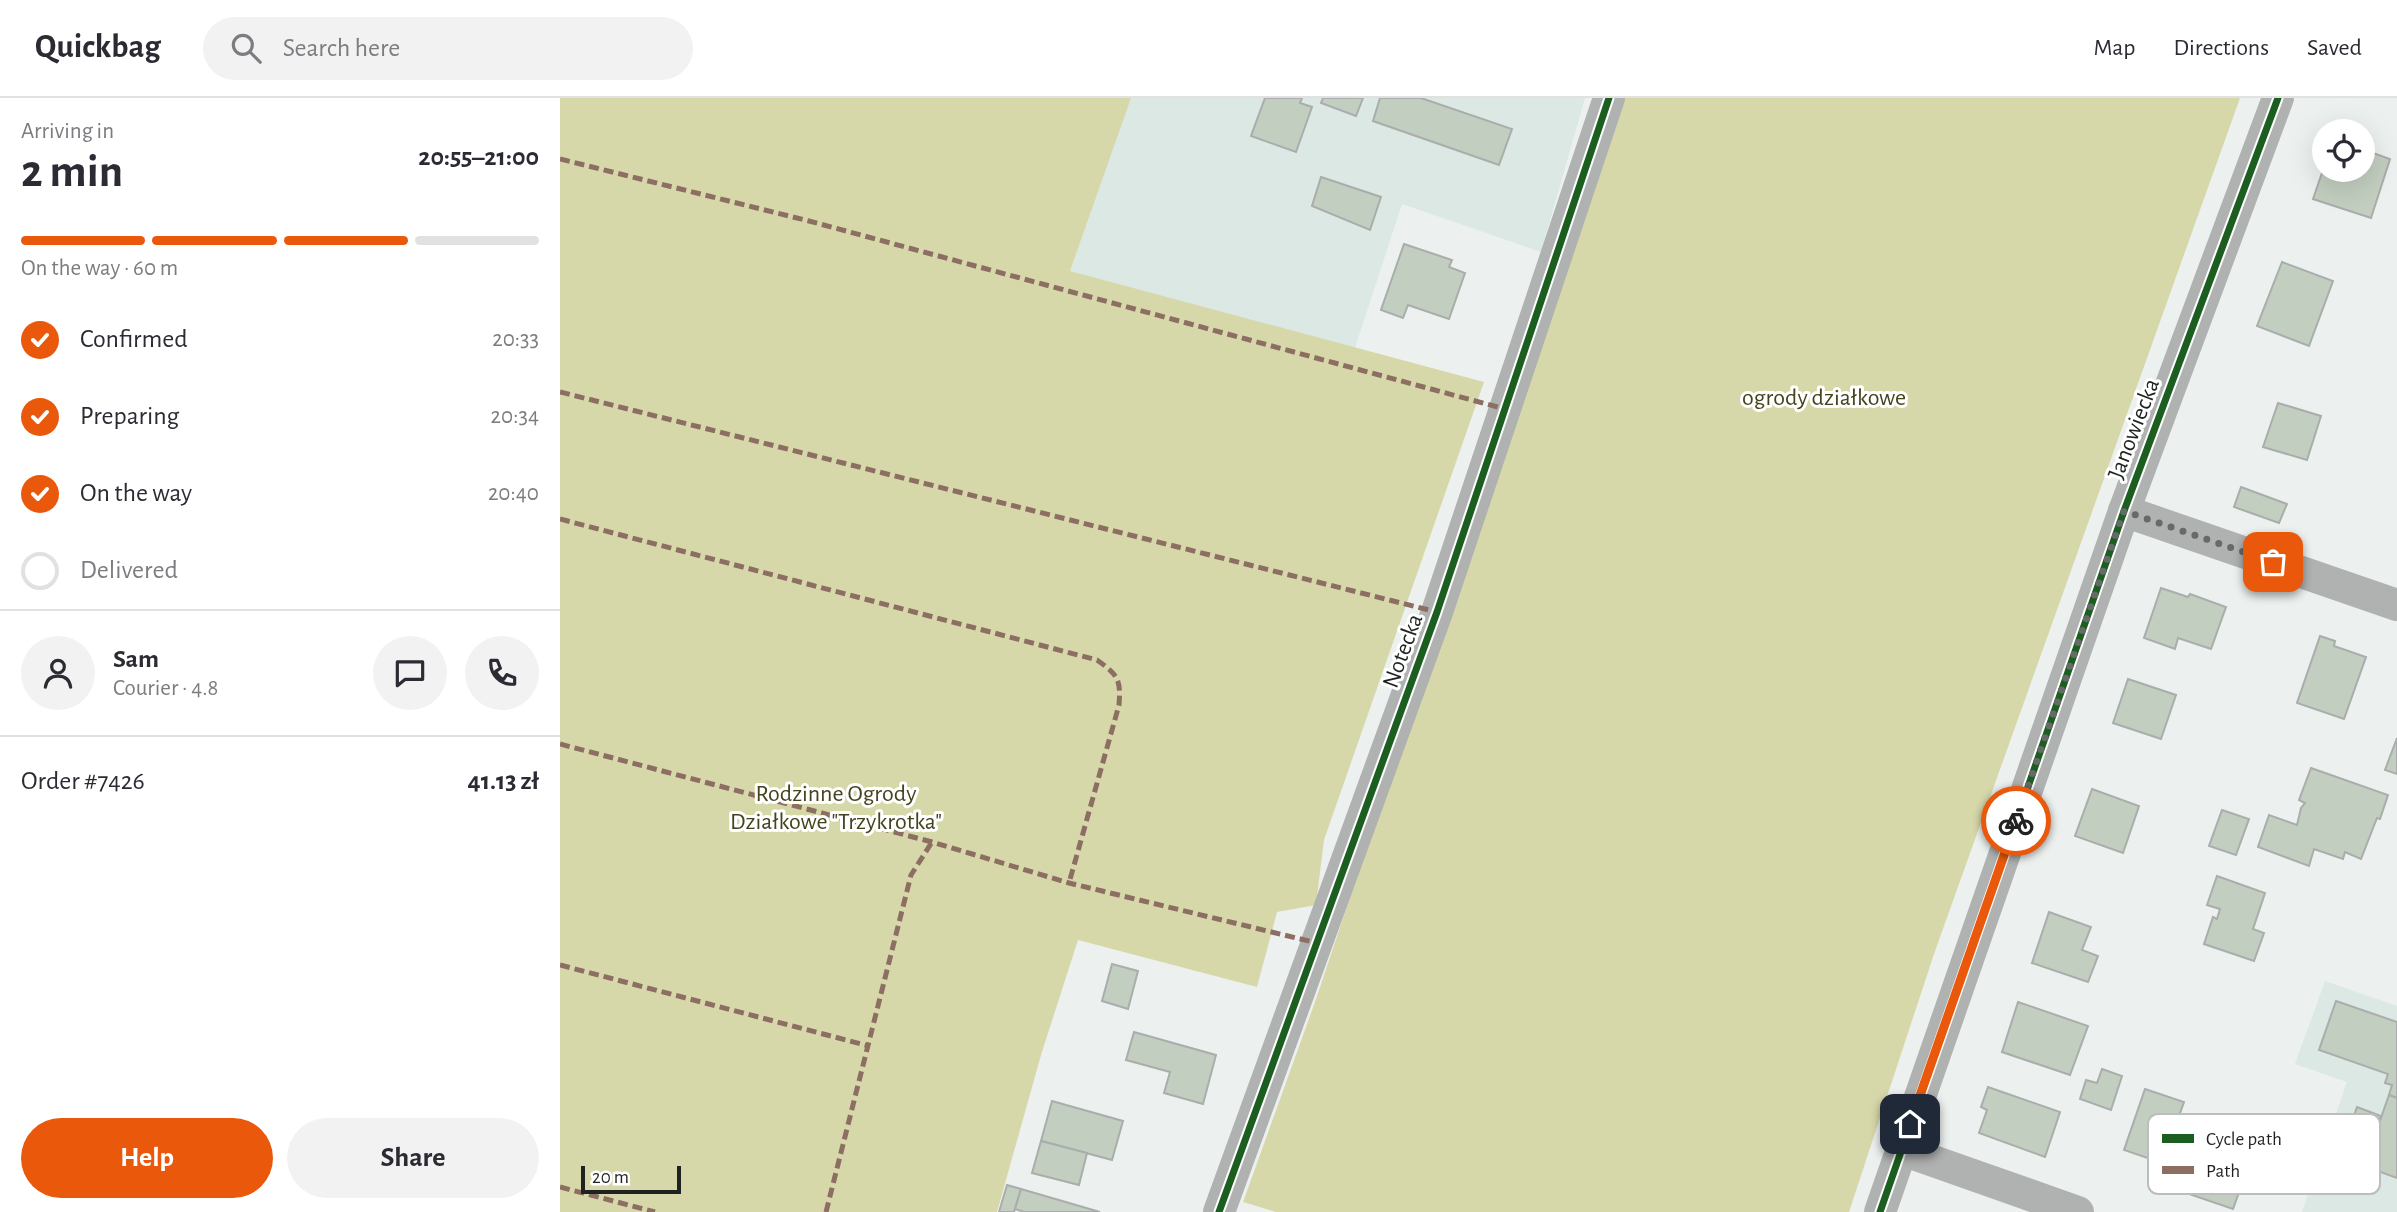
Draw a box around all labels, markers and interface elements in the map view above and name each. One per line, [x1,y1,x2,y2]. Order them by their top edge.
search box [203,17,693,80]
icon: search [227,29,265,67]
text: Quickbag [35,31,161,64]
text: Search here [283,35,400,61]
text: Map [2093,36,2135,60]
text: Directions [2173,36,2269,60]
text: Saved [2307,36,2362,60]
map controls [2312,119,2375,182]
button: locate [2312,119,2375,182]
text: Arriving in [21,120,114,143]
text: 20:55–21:00 [418,144,539,170]
text: 2 min [21,149,123,195]
text: On the way · 60 m [21,257,178,280]
icon: check [21,321,59,359]
text: Confirmed [80,326,188,352]
text: 20:33 [492,328,539,351]
street label: Janowiecka [2104,375,2164,483]
park label: ogrody działkowe [1742,386,1906,410]
icon: check [21,398,59,436]
text: Preparing [80,403,179,429]
text: 20:34 [491,405,539,428]
icon: check [21,475,59,513]
text: On the way [80,480,192,506]
text: 20:40 [488,482,539,505]
pin [2243,532,2303,592]
icon: bag [2254,543,2292,581]
text: Delivered [80,557,178,583]
street label: Notecka [1379,611,1427,691]
button: person [21,636,95,710]
button: chat [373,636,447,710]
button: phone [465,636,539,710]
text: Sam [113,646,159,672]
text: Courier · 4.8 [113,677,218,700]
text: Order #7426 [21,768,145,794]
text: 41.13 zł [468,768,539,794]
park label: Rodzinne Ogrody Działkowe "Trzykrotka" [730,782,942,834]
courier [1981,786,2051,856]
icon: bike [1997,802,2035,840]
pin [1880,1094,1940,1154]
icon: home [1891,1105,1929,1143]
legend [2148,1114,2380,1194]
button: Help [21,1118,273,1198]
button: Share [287,1118,539,1198]
text: Cycle path [2206,1130,2282,1149]
text: Path [2206,1162,2240,1181]
scale bar [581,1163,681,1195]
text: 20 m [592,1168,629,1187]

